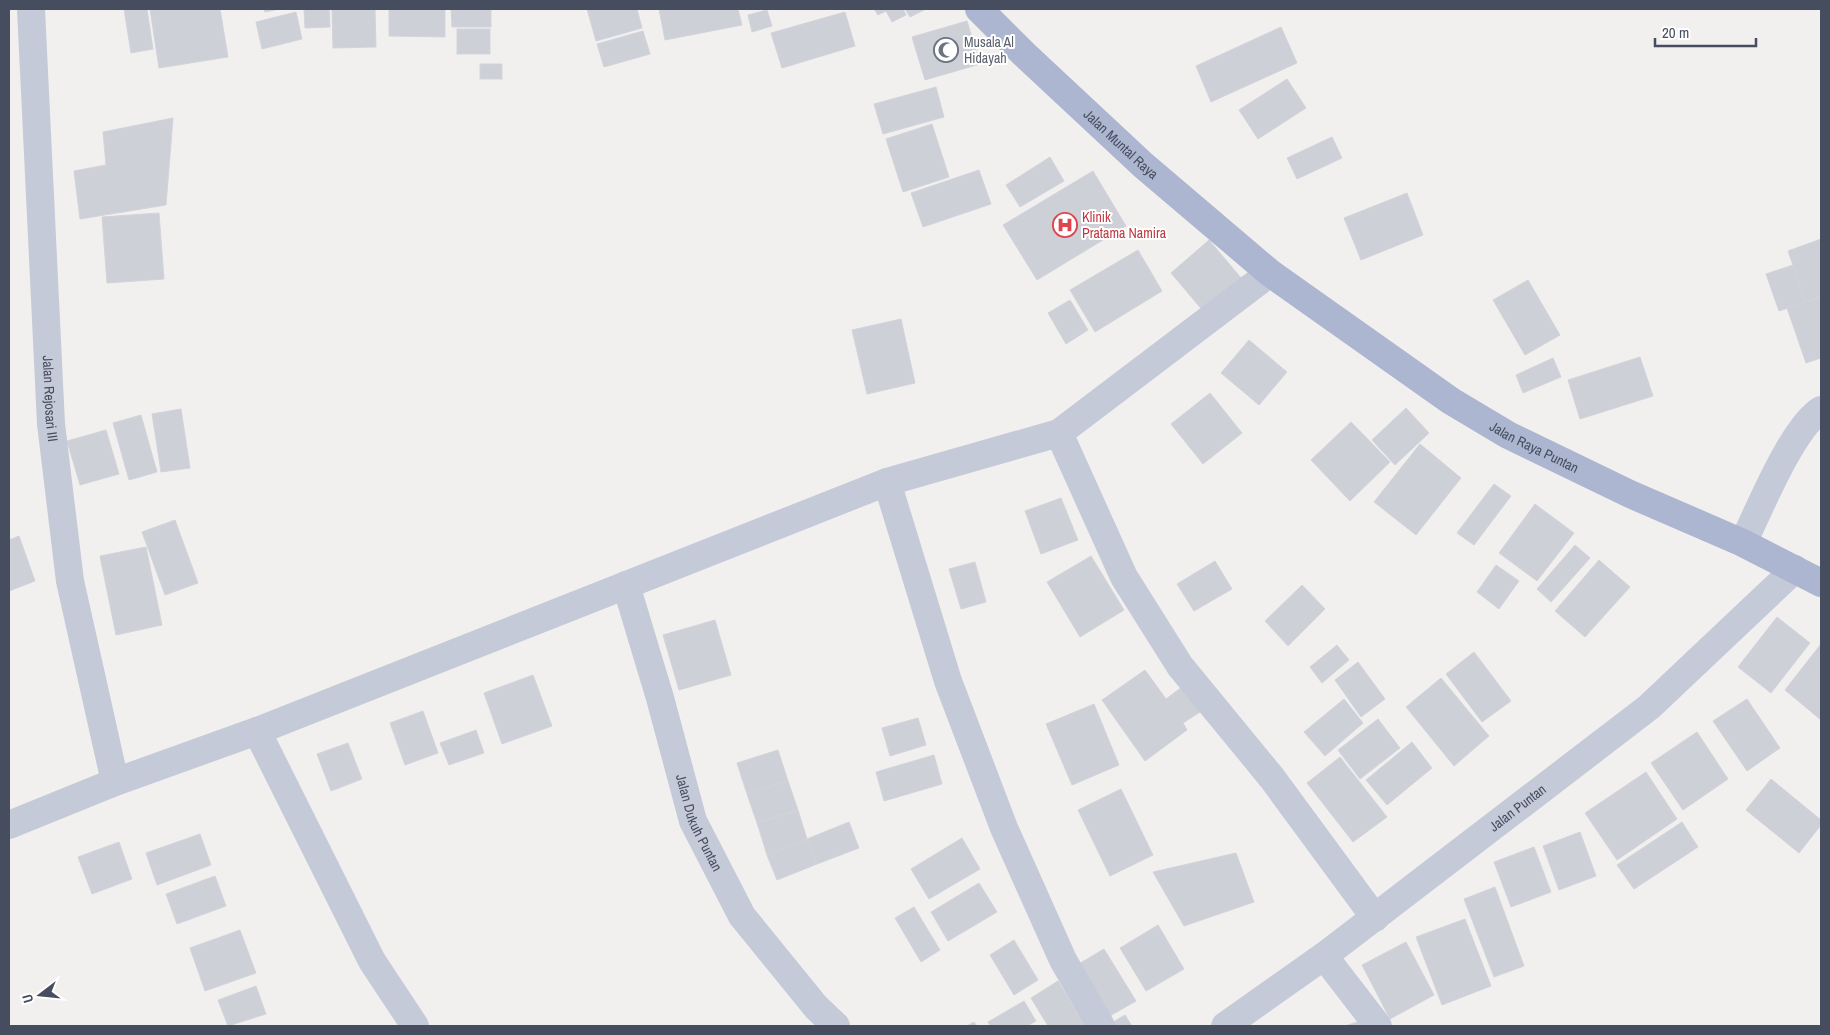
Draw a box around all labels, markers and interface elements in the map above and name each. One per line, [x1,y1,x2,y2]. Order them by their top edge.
scale bar [1655,15,1756,47]
text: 20 m [1662,22,1689,43]
place label: Musala Al Hidayah [964,33,1014,67]
mosque icon: Musala Al Hidayah [933,37,959,63]
street label: Jalan Muntal Raya [1080,105,1162,183]
place label: Klinik Pratama Namira [1082,208,1167,242]
hospital icon: Klinik Pratama Namira [1052,212,1078,238]
street label: Jalan Rejosari III [39,355,62,443]
street label: Jalan Raya Puntan [1486,417,1582,477]
street label: Jalan Dukuh Puntan [672,772,726,874]
street label: Jalan Puntan [1485,780,1550,835]
north arrow [15,970,65,1020]
text: U [18,992,37,1005]

